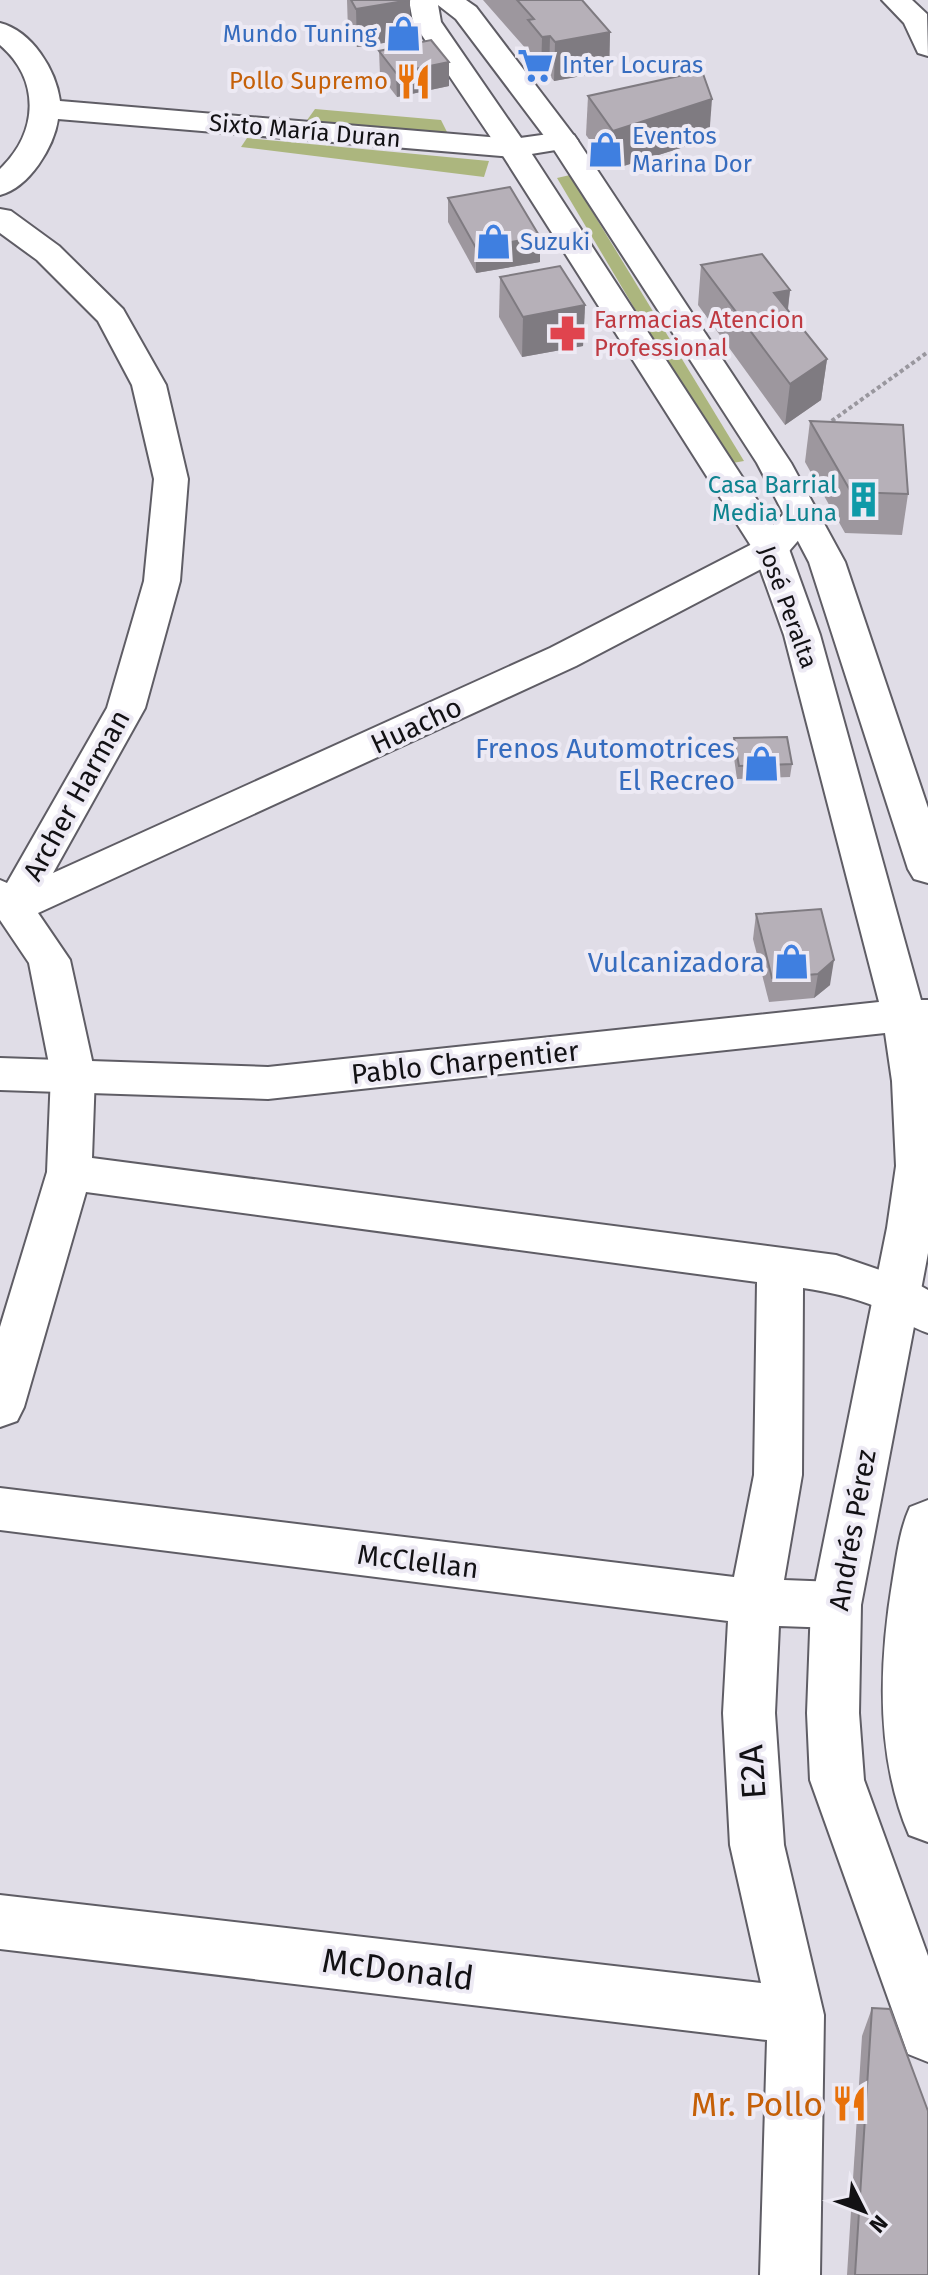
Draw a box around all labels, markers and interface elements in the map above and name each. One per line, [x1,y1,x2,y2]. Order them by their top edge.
shop icon: Mundo Tuning [384,15,422,53]
place label: Mundo Tuning [223,20,378,48]
supermarket icon: Inter Locuras [517,46,555,84]
place label: Inter Locuras [562,51,703,79]
restaurant icon: Pollo Supremo [395,62,433,100]
place label: Pollo Supremo [229,67,388,95]
street label: Sixto María Duran [208,109,402,153]
place label: Eventos Marina Dor [632,122,753,178]
shop icon: Eventos Marina Dor [587,131,625,169]
shop icon: Suzuki [475,223,513,261]
place label: Suzuki [520,228,590,256]
place label: Farmacias Atencion Professional [594,306,804,362]
pharmacy icon: Farmacias Atencion Professional [549,315,587,353]
place label: Casa Barrial Media Luna [708,471,837,527]
building icon: Casa Barrial Media Luna [844,480,882,518]
street label: José Peralta [753,542,823,672]
street label: Huacho [365,690,467,761]
street label: Archer Harman [16,704,137,886]
place label: Frenos Automotrices El Recreo [475,732,735,797]
shop icon: Frenos Automotrices El Recreo [742,745,780,783]
shop icon: Vulcanizadora [772,943,810,981]
place label: Vulcanizadora [588,946,765,979]
street label: Pablo Charpentier [350,1034,581,1091]
street label: Andrés Pérez [822,1447,883,1613]
street label: McClellan [355,1538,480,1585]
street label: E2A [730,1743,775,1801]
street label: McDonald [320,1940,476,1999]
place label: Mr. Pollo [691,2084,823,2125]
restaurant icon: Mr. Pollo [830,2085,868,2123]
north arrow [824,2171,904,2251]
text: N [864,2210,893,2239]

